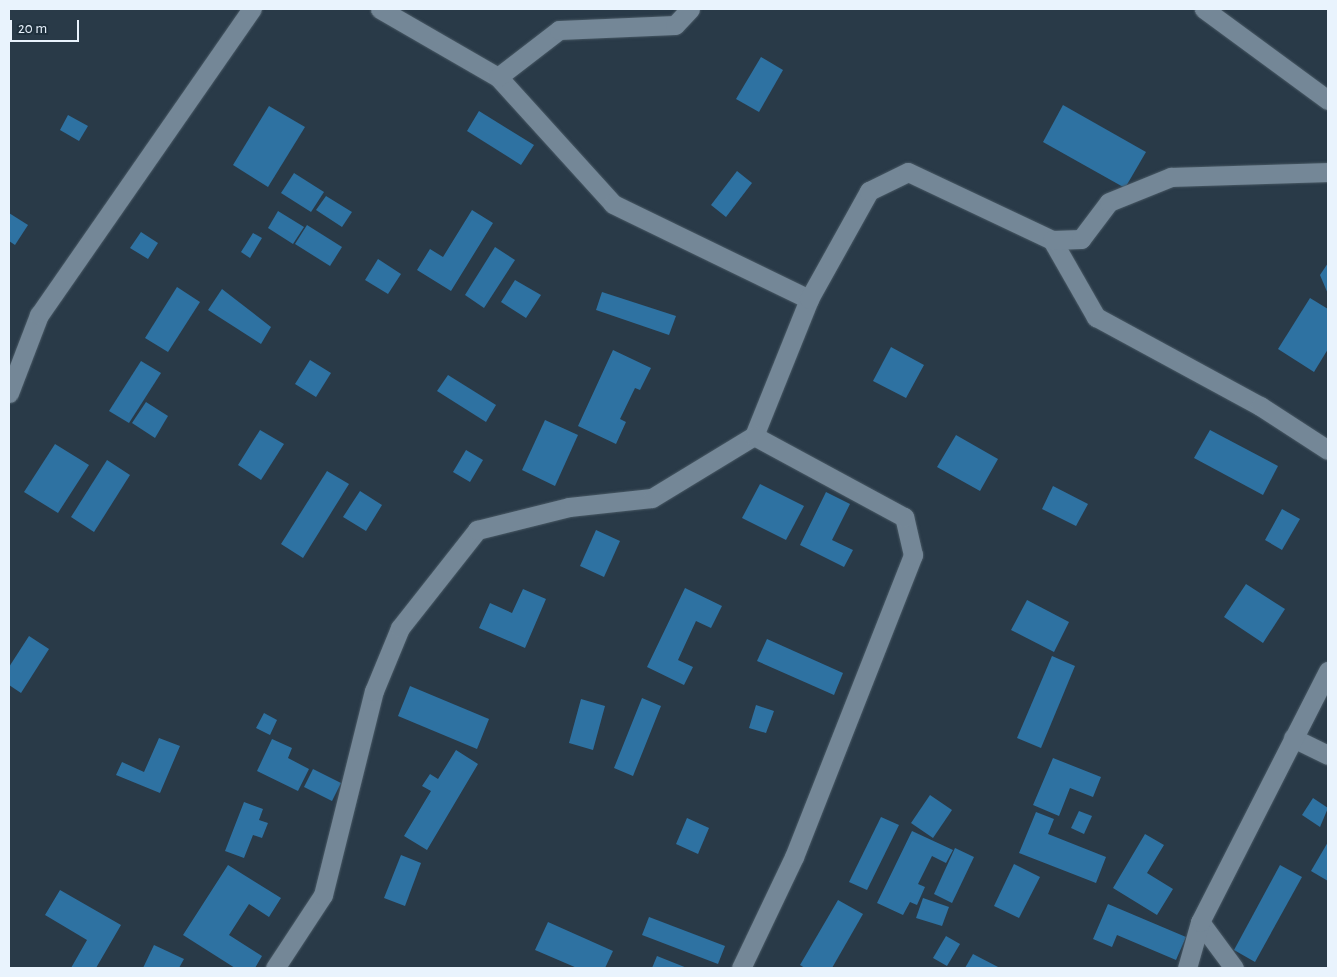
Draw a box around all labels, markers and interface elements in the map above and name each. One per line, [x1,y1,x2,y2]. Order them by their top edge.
scale bar [12,10,81,42]
text: 20 m [18,21,47,36]

